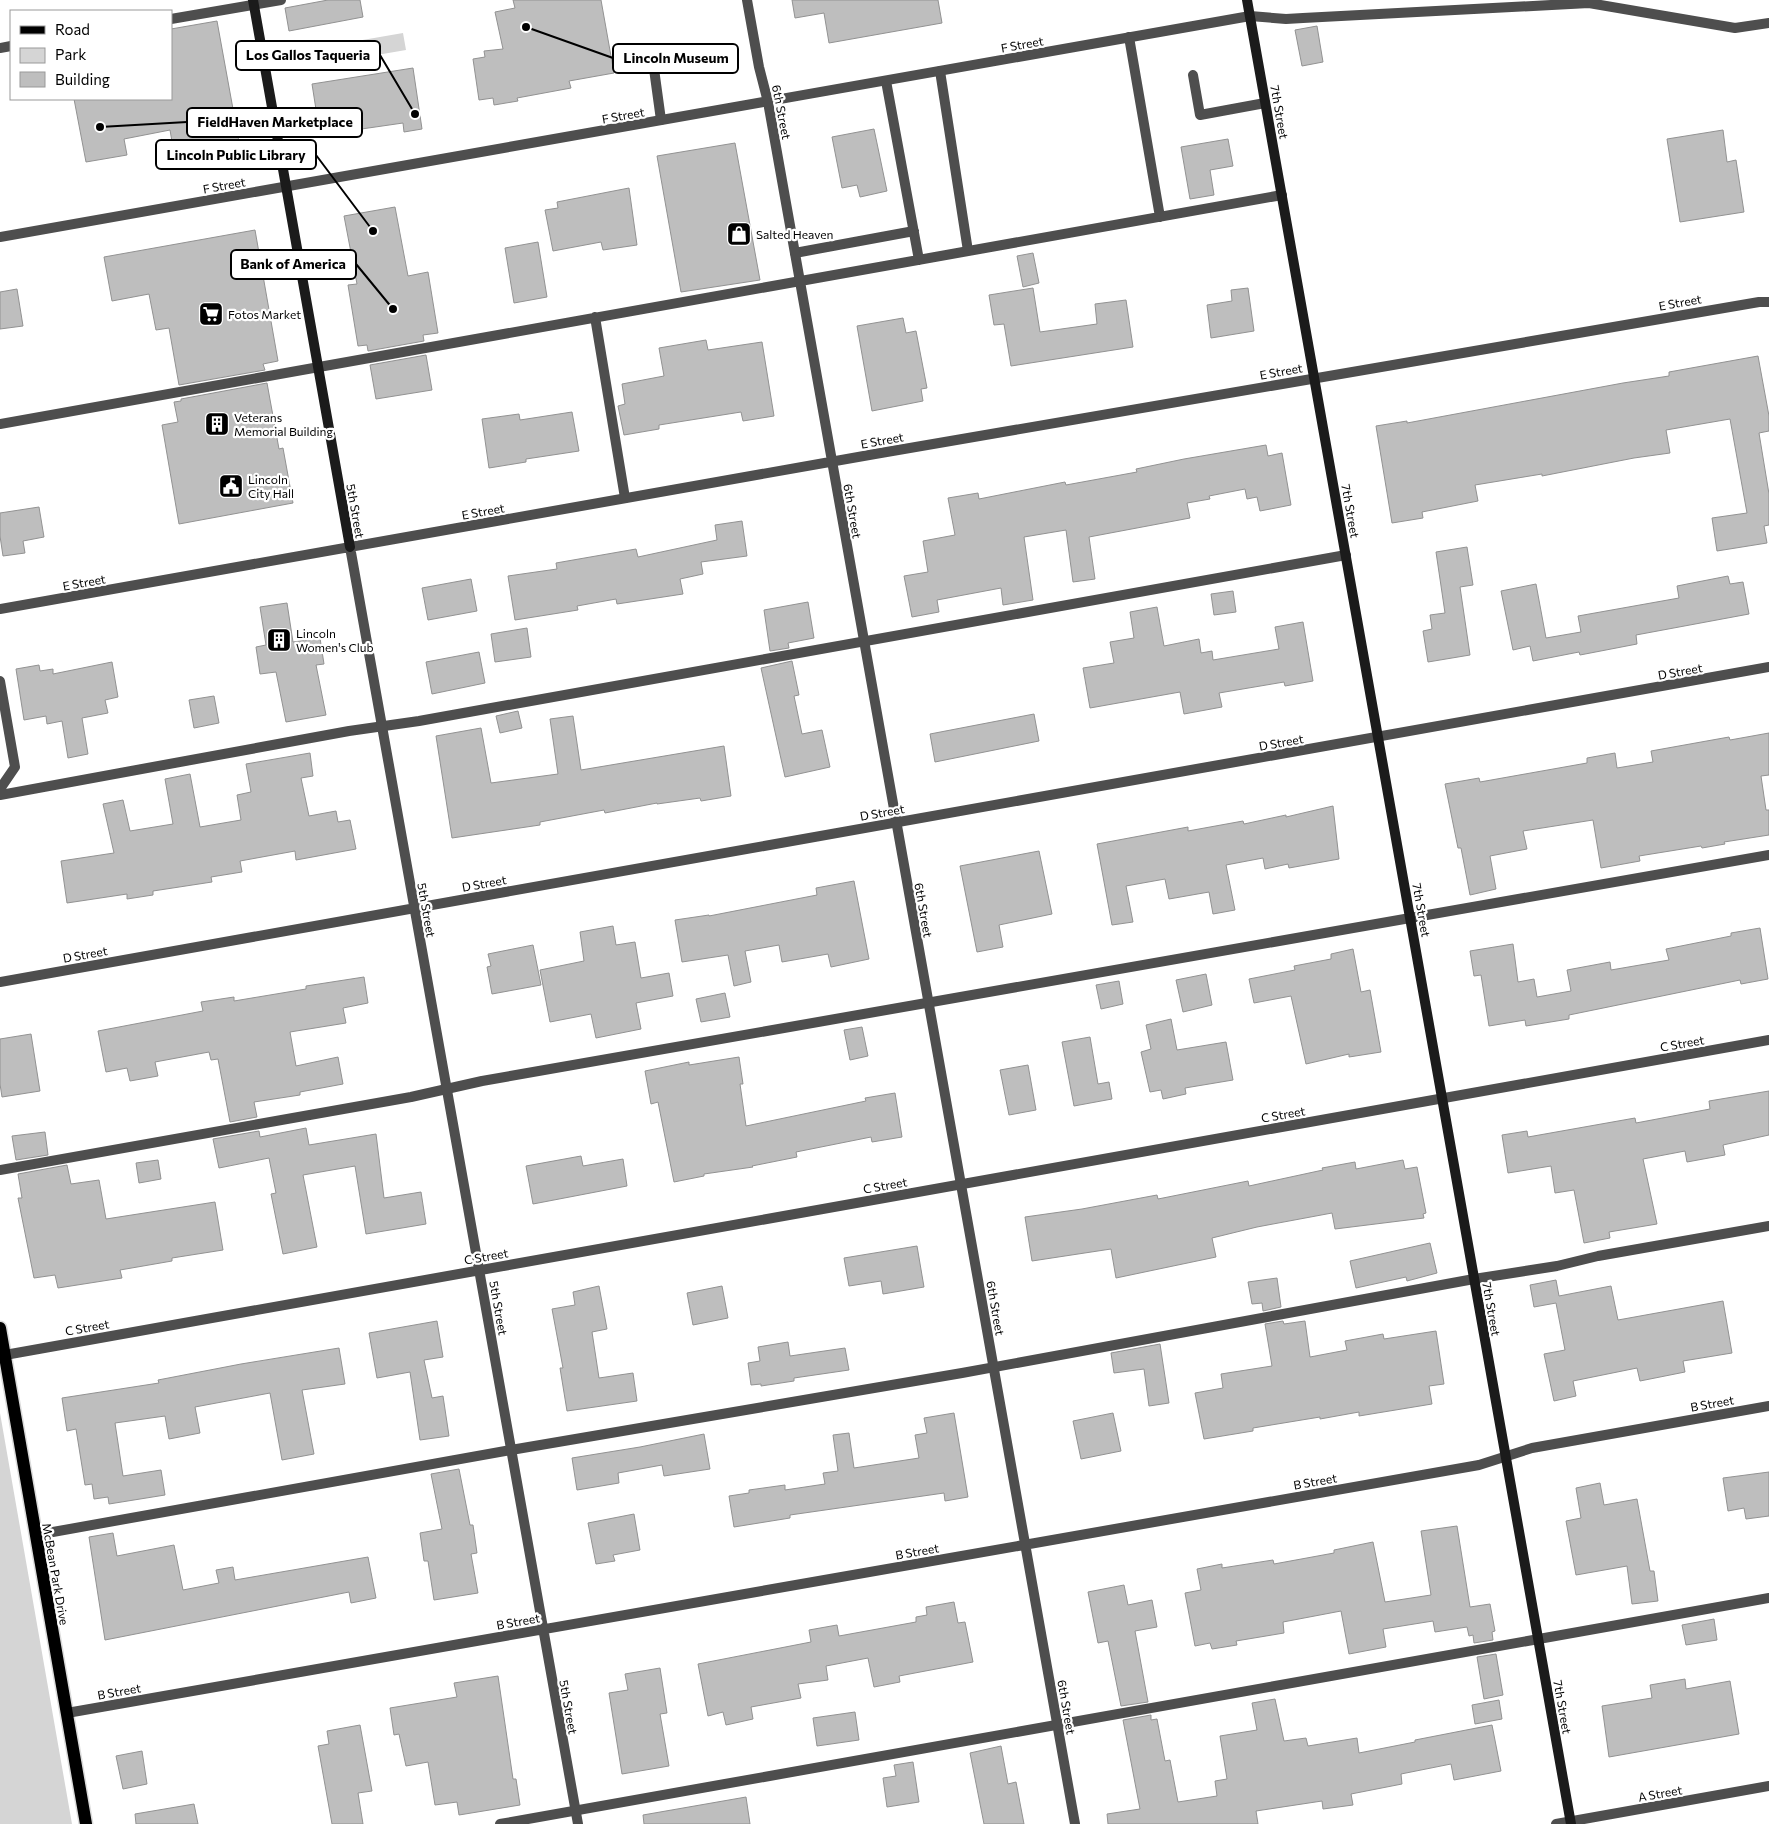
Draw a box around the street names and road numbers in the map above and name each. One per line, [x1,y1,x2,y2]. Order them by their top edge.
street label: F Street [1000,33,1045,55]
street label: 6th Street [770,84,794,141]
street label: 7th Street [1268,84,1292,140]
street label: F Street [601,104,646,126]
street label: F Street [202,174,247,196]
street label: E Street [1657,291,1703,313]
street label: E Street [1258,360,1304,382]
street label: E Street [859,429,905,451]
street label: 5th Street [344,483,368,539]
street label: 6th Street [841,483,865,540]
street label: 7th Street [1339,483,1363,539]
street label: E Street [460,500,506,522]
street label: E Street [61,571,107,593]
street label: D Street [1657,660,1703,682]
street label: D Street [1258,731,1304,753]
street label: D Street [859,801,905,823]
street label: D Street [461,872,507,894]
street label: 5th Street [415,882,439,938]
street label: 6th Street [912,882,936,939]
street label: 7th Street [1410,882,1434,938]
street label: D Street [62,943,108,965]
street label: C Street [1659,1032,1705,1054]
street label: C Street [1260,1103,1306,1125]
street label: C Street [862,1174,908,1196]
street label: C Street [463,1245,509,1267]
street label: 5th Street [487,1280,511,1336]
street label: 6th Street [984,1280,1008,1337]
street label: 7th Street [1480,1281,1504,1337]
street label: C Street [64,1316,110,1338]
street label: B Street [1689,1392,1735,1414]
street label: B Street [1292,1470,1338,1492]
street label: McBean Park Drive [40,1522,72,1626]
street label: B Street [894,1540,940,1562]
street label: B Street [495,1610,541,1632]
street label: 5th Street [557,1679,581,1735]
street label: 6th Street [1055,1679,1079,1736]
street label: 7th Street [1551,1679,1575,1735]
street label: B Street [96,1680,142,1702]
street label: A Street [1637,1782,1683,1804]

